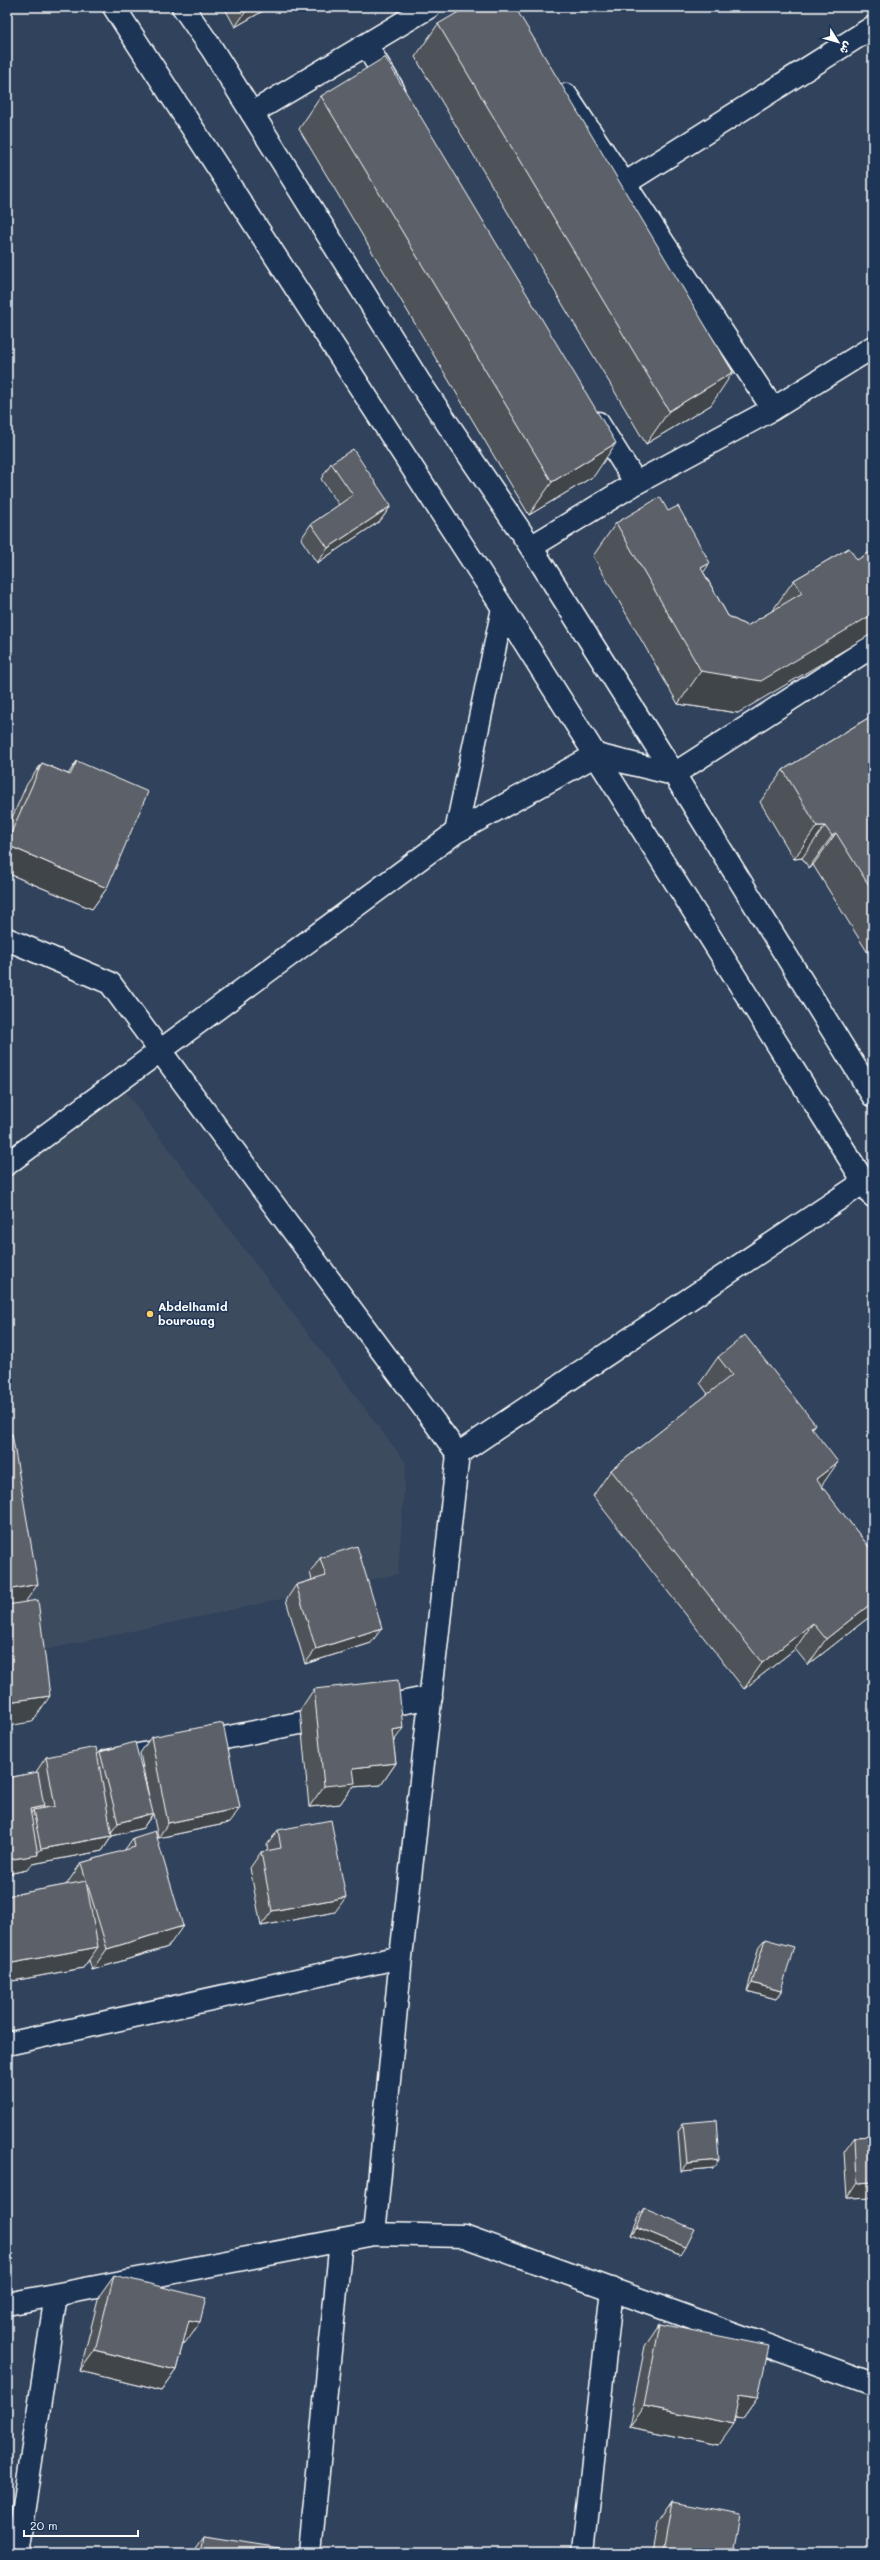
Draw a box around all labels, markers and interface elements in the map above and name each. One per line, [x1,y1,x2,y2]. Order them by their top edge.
north arrow [818,22,858,62]
text: ش [837,39,856,58]
place label: Abdelhamid bourouag [158,1298,228,1328]
marker: Abdelhamid bourouag [145,1309,155,1319]
scale bar [24,2512,138,2538]
text: 20 m [30,2517,58,2533]

